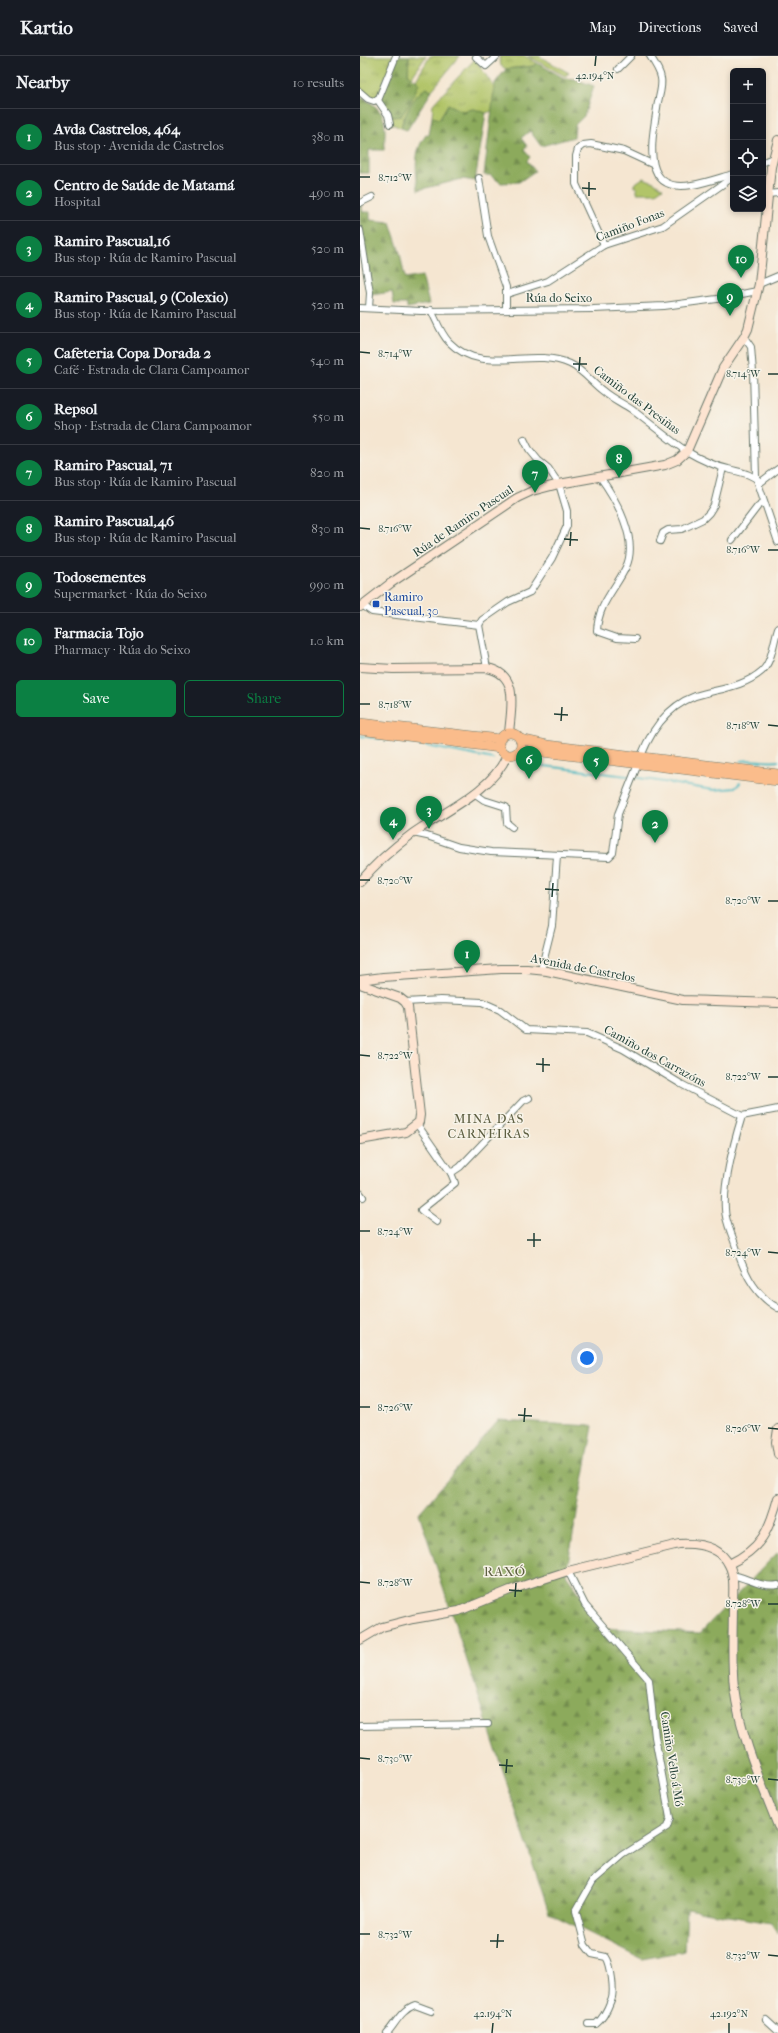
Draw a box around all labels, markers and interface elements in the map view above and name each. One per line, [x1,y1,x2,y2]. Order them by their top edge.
text: Kartio [20,17,73,39]
text: Map [589,19,616,36]
text: Directions [638,19,701,36]
text: Saved [723,19,758,36]
map controls [730,68,766,212]
button: + [730,68,766,104]
text: 42.194°N [576,70,615,82]
text: Nearby [16,72,70,92]
text: 10 results [292,75,344,90]
button: − [730,104,766,140]
text: Avda Castrelos, 464 [54,120,180,138]
text: 1 [27,129,31,144]
text: 380 m [311,129,344,144]
text: Bus stop · Avenida de Castrelos [54,138,224,153]
button: locate [730,140,766,176]
text: 8.712°W [378,172,413,184]
text: Centro de Saúde de Matamá [54,176,234,194]
button: layers [730,176,766,212]
text: 2 [26,185,32,200]
text: 490 m [309,185,344,200]
text: Hospital [54,194,101,209]
street label: Camiño Fonas [594,205,667,244]
text: Ramiro Pascual,16 [54,232,170,250]
text: 3 [26,241,32,256]
text: 520 m [311,241,344,256]
pin: 10 [728,245,754,278]
text: Bus stop · Rúa de Ramiro Pascual [54,250,237,265]
pin: 9 [717,283,743,316]
text: Ramiro Pascual, 9 (Colexio) [54,288,228,306]
street label: Rúa do Seixo [526,291,592,305]
text: 4 [25,297,33,312]
text: 520 m [311,297,344,312]
text: Bus stop · Rúa de Ramiro Pascual [54,306,237,321]
text: Cafeteria Copa Dorada 2 [54,344,211,362]
text: 8.714°W [378,348,413,360]
text: 5 [26,353,32,368]
text: 540 m [310,353,344,368]
text: Café · Estrada de Clara Campoamor [54,362,249,377]
street label: Camiño das Presiñas [591,363,684,438]
text: 8.714°W [726,368,761,380]
text: Repsol [54,400,97,418]
text: 6 [25,409,33,424]
text: 550 m [312,409,344,424]
text: Shop · Estrada de Clara Campoamor [54,418,252,433]
pin: 8 [606,445,632,478]
text: Ramiro Pascual, 71 [54,456,173,474]
pin: 7 [522,460,548,493]
text: 7 [26,465,32,480]
text: 820 m [310,465,344,480]
text: Bus stop · Rúa de Ramiro Pascual [54,474,237,489]
street label: Rúa de Ramiro Pascual [410,482,516,560]
text: Ramiro Pascual,46 [54,512,174,530]
text: 8 [26,521,32,536]
text: 830 m [311,521,344,536]
text: 8.716°W [378,523,413,535]
text: Bus stop · Rúa de Ramiro Pascual [54,530,237,545]
text: 8.716°W [726,544,761,556]
text: Todosementes [54,568,146,586]
text: 9 [26,577,32,592]
text: 990 m [310,577,344,592]
text: Supermarket · Rúa do Seixo [54,586,207,601]
place label: Ramiro Pascual, 30 [384,590,439,618]
marker: Ramiro Pascual, 30 [371,599,381,609]
text: Farmacia Tojo [54,624,144,642]
text: 10 [23,633,35,648]
text: 1.0 km [309,633,344,648]
text: Pharmacy · Rúa do Seixo [54,642,190,657]
button: Save [16,680,176,717]
button: Share [184,680,344,717]
text: 8.718°W [378,699,413,711]
text: 8.718°W [726,720,761,732]
pin: 6 [516,746,542,779]
pin: 5 [583,747,609,780]
pin: 3 [416,796,442,829]
pin: 4 [380,807,406,840]
pin: 2 [642,810,668,843]
text: 8.720°W [377,875,414,887]
text: 8.720°W [725,895,762,907]
pin: 1 [454,940,480,973]
street label: Avenida de Castrelos [528,951,637,985]
street label: Camiño dos Carrazóns [602,1022,709,1090]
text: 8.722°W [378,1050,414,1062]
text: 8.722°W [726,1071,762,1083]
district label: MINA DAS CARNEIRAS [447,1111,531,1141]
text: 8.724°W [377,1226,414,1238]
text: 8.724°W [725,1247,762,1259]
your location [577,1348,597,1368]
text: 8.726°W [377,1402,414,1414]
text: 8.726°W [725,1423,762,1435]
district label: RAXÓ [484,1564,526,1579]
text: 8.728°W [378,1577,414,1589]
text: 8.728°W [726,1598,762,1610]
street label: Camiño Vello á Mó [658,1711,686,1807]
text: 8.730°W [378,1753,413,1765]
text: 8.730°W [726,1774,761,1786]
text: 8.732°W [378,1929,413,1941]
text: 8.732°W [726,1950,761,1962]
text: 42.194°N [474,2008,513,2020]
text: 42.192°N [710,2008,748,2020]

